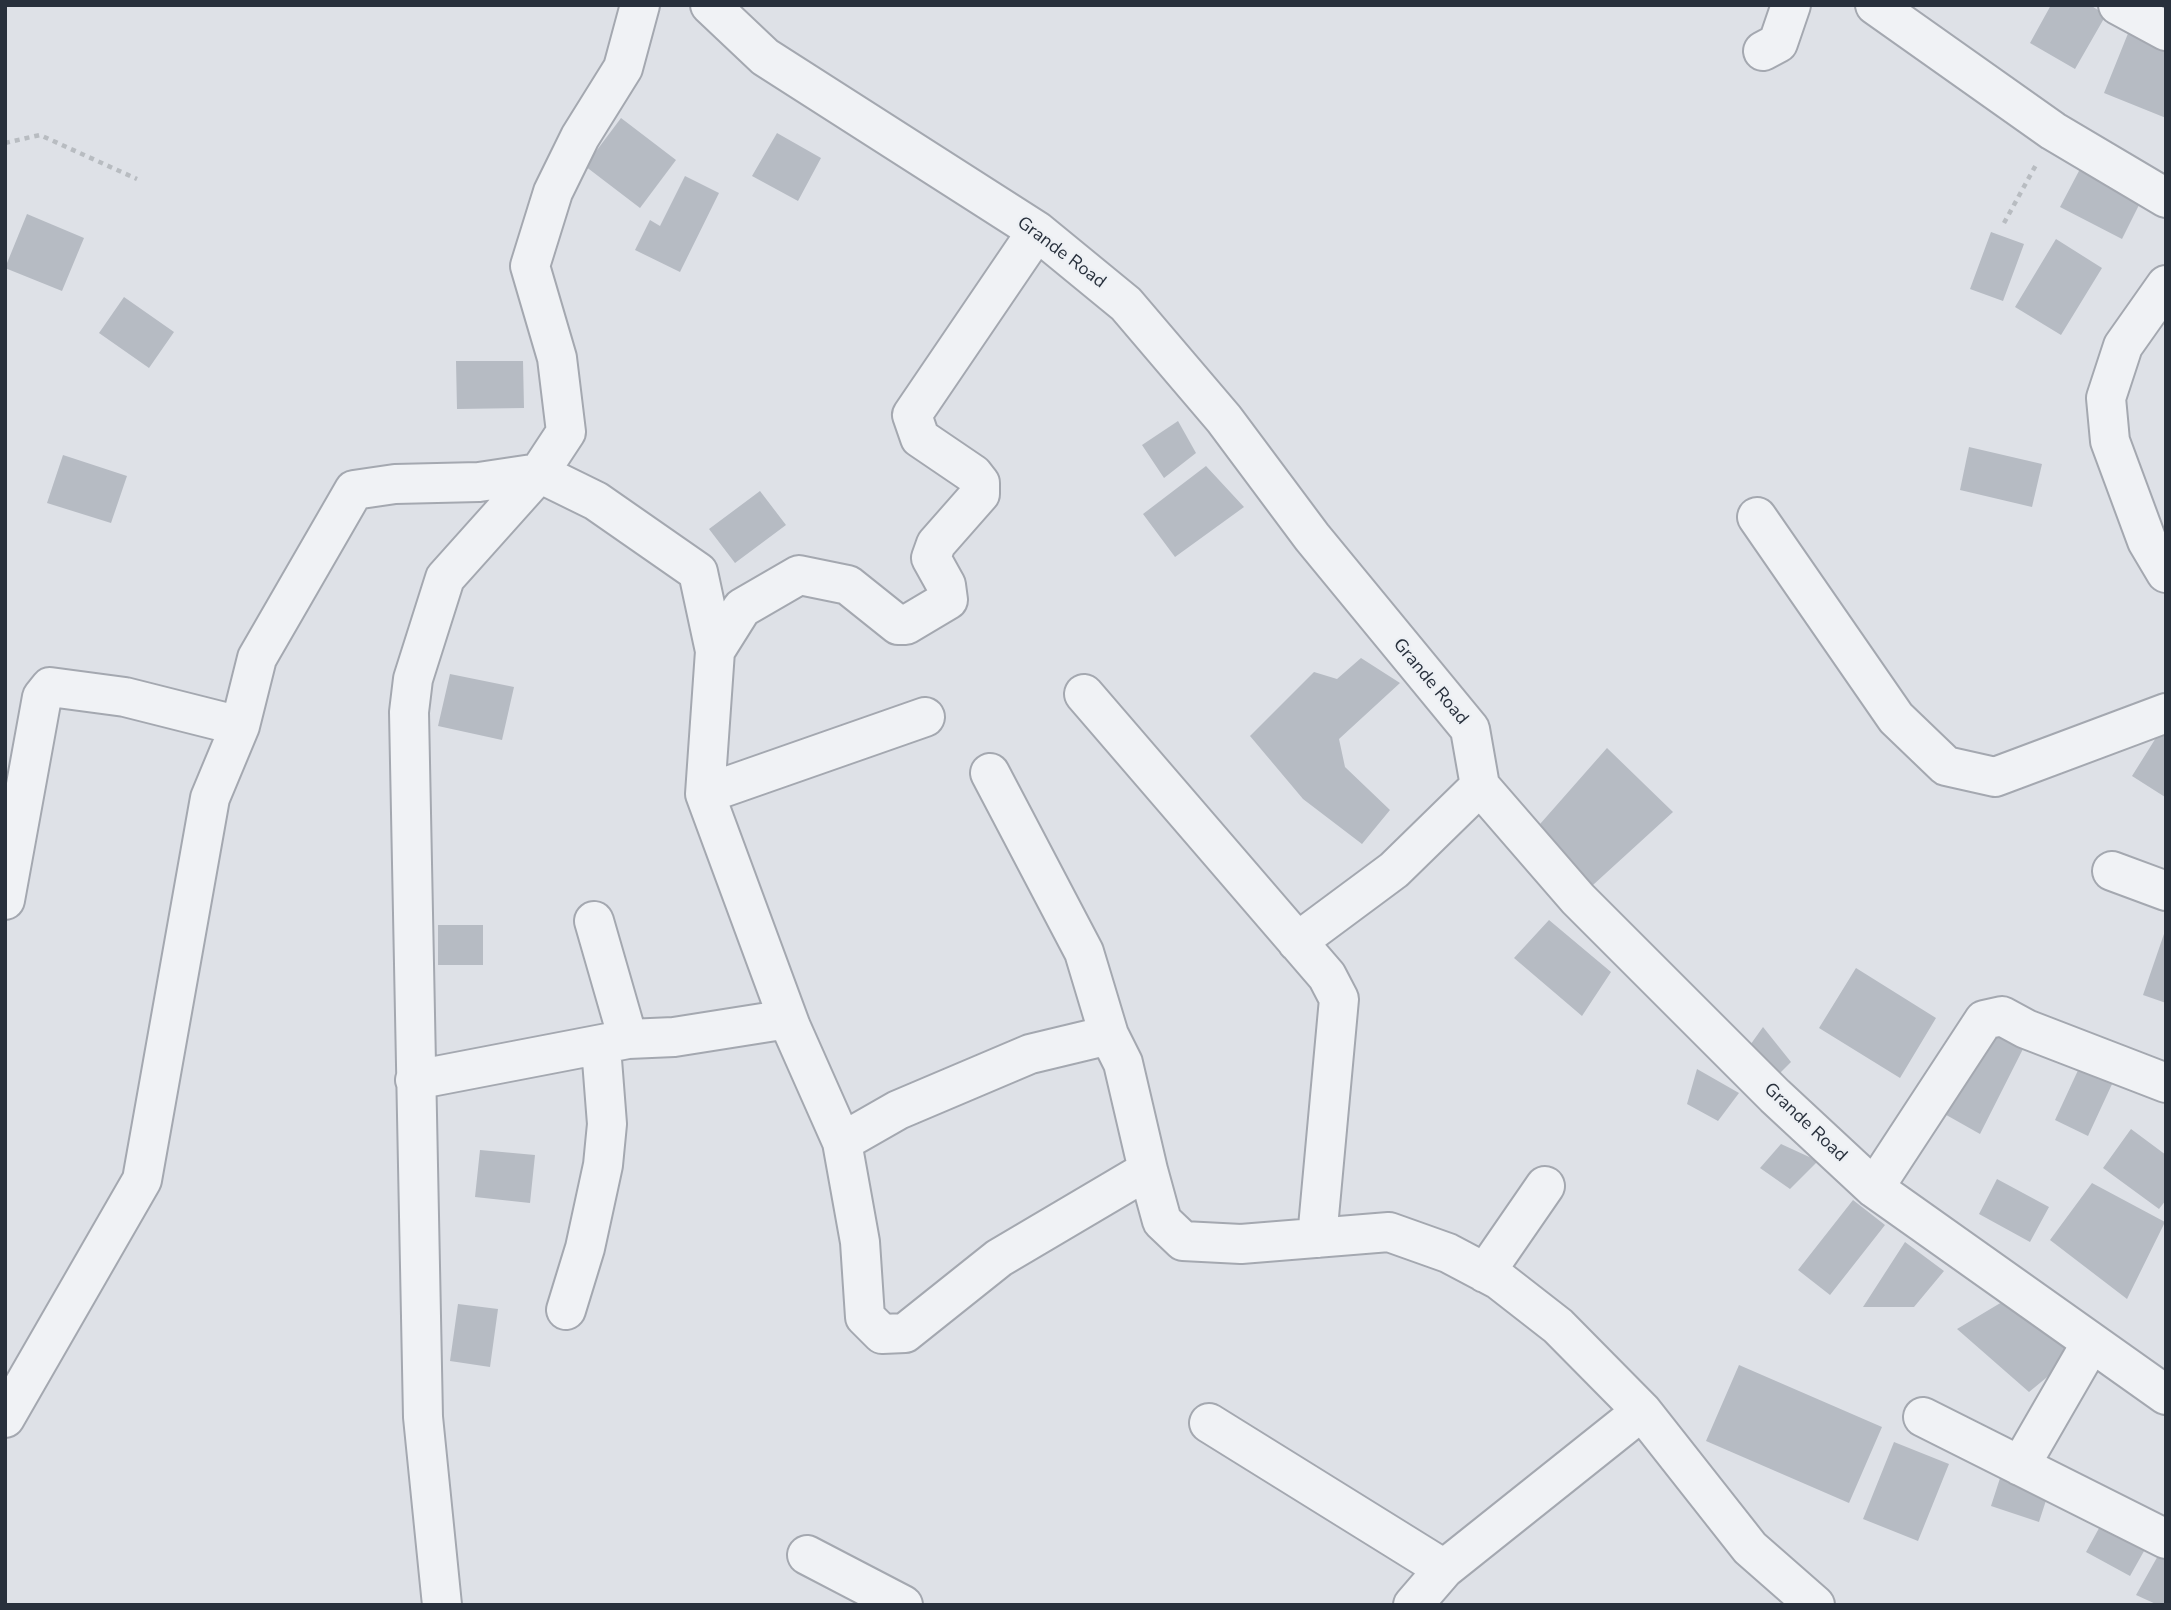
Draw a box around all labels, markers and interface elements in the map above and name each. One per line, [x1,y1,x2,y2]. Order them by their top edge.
street label: Grande Road [1012,213,1110,293]
street label: Grande Road [1388,635,1472,729]
street label: Grande Road [1759,1079,1851,1167]

